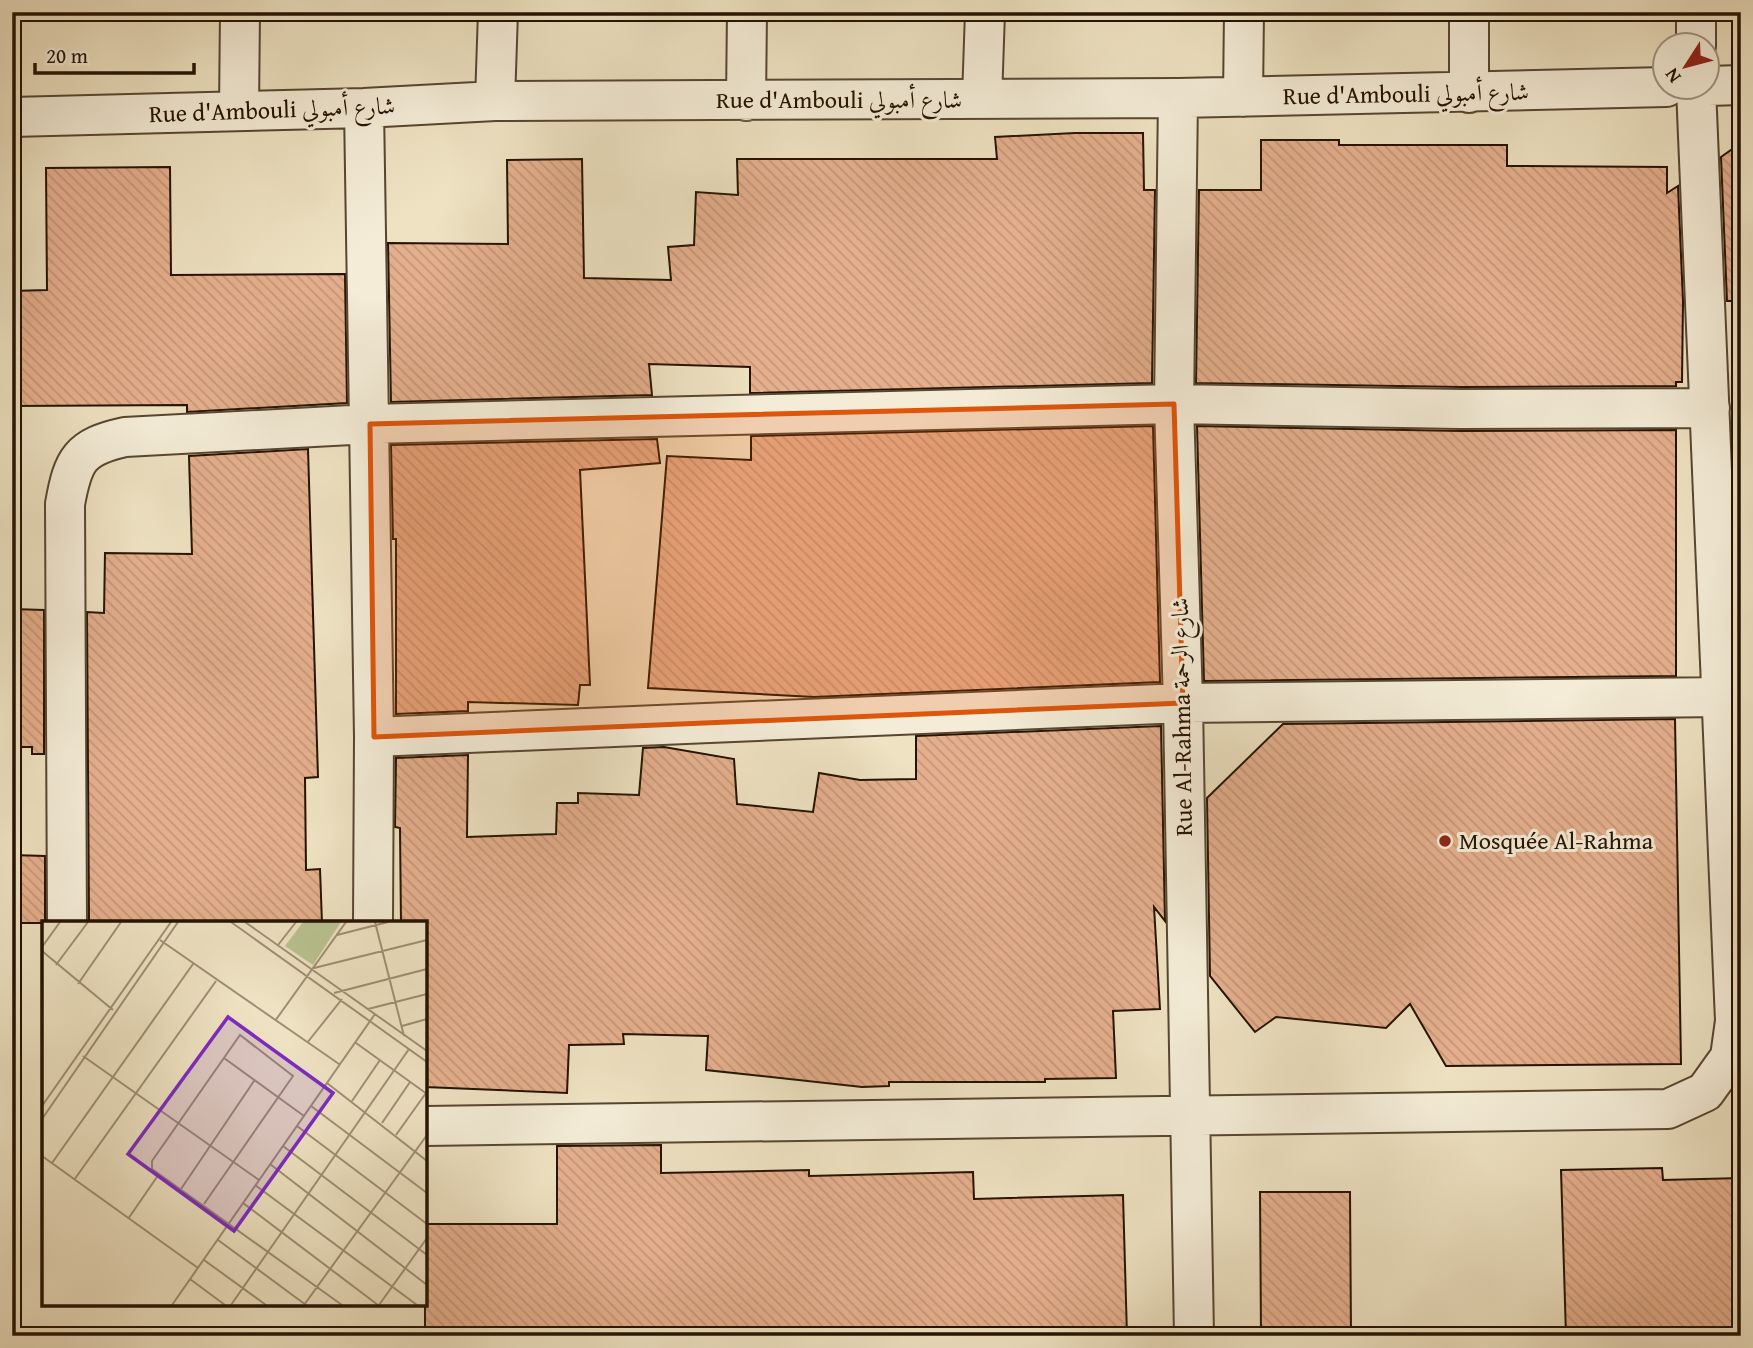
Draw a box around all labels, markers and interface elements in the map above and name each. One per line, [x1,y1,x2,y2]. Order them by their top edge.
scale bar [35,32,194,76]
north arrow [1652,32,1722,102]
text: 20 m [46,40,88,71]
text: N [1657,62,1687,89]
street label: Rue d'Ambouli شارع أمبولي [1283,74,1529,116]
street label: Rue d'Ambouli شارع أمبولي [716,82,962,120]
street label: Rue d'Ambouli شارع أمبولي [148,88,396,134]
street label: Rue Al-Rahma شارع الرحمة [1162,597,1204,837]
place label: Mosquée Al-Rahma [1459,823,1654,858]
marker: Mosquée Al-Rahma [1437,833,1453,849]
inset map [42,921,427,1306]

